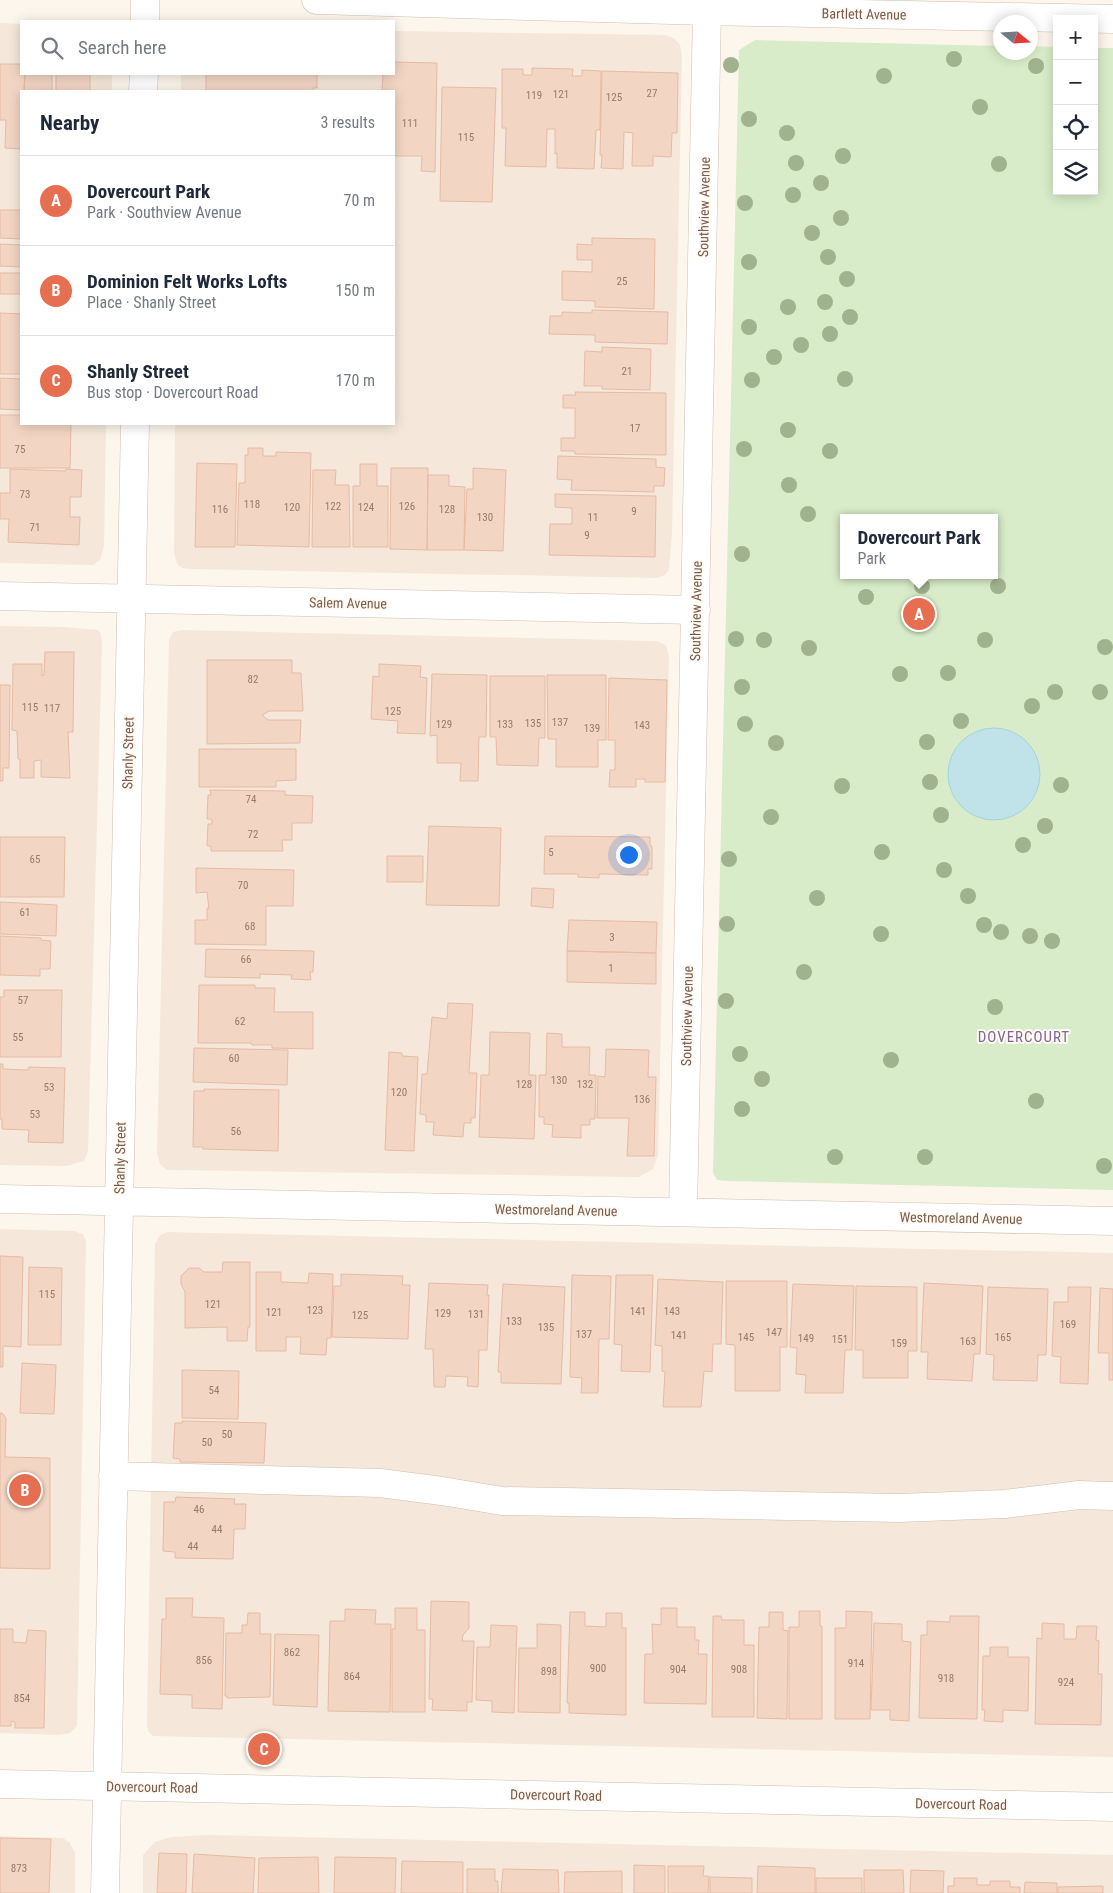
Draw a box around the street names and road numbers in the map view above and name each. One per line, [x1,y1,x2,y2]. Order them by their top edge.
street label: Bartlett Avenue [822,5,907,23]
street label: Southview Avenue [695,156,713,257]
street label: Southview Avenue [687,560,705,661]
street label: Salem Avenue [309,594,387,612]
street label: Shanly Street [119,717,137,789]
street label: Southview Avenue [678,965,696,1066]
street label: Shanly Street [111,1122,129,1194]
street label: Westmoreland Avenue [494,1201,618,1219]
street label: Westmoreland Avenue [899,1209,1023,1227]
street label: Dovercourt Road [106,1778,198,1796]
street label: Dovercourt Road [510,1786,602,1804]
street label: Dovercourt Road [915,1795,1007,1813]

